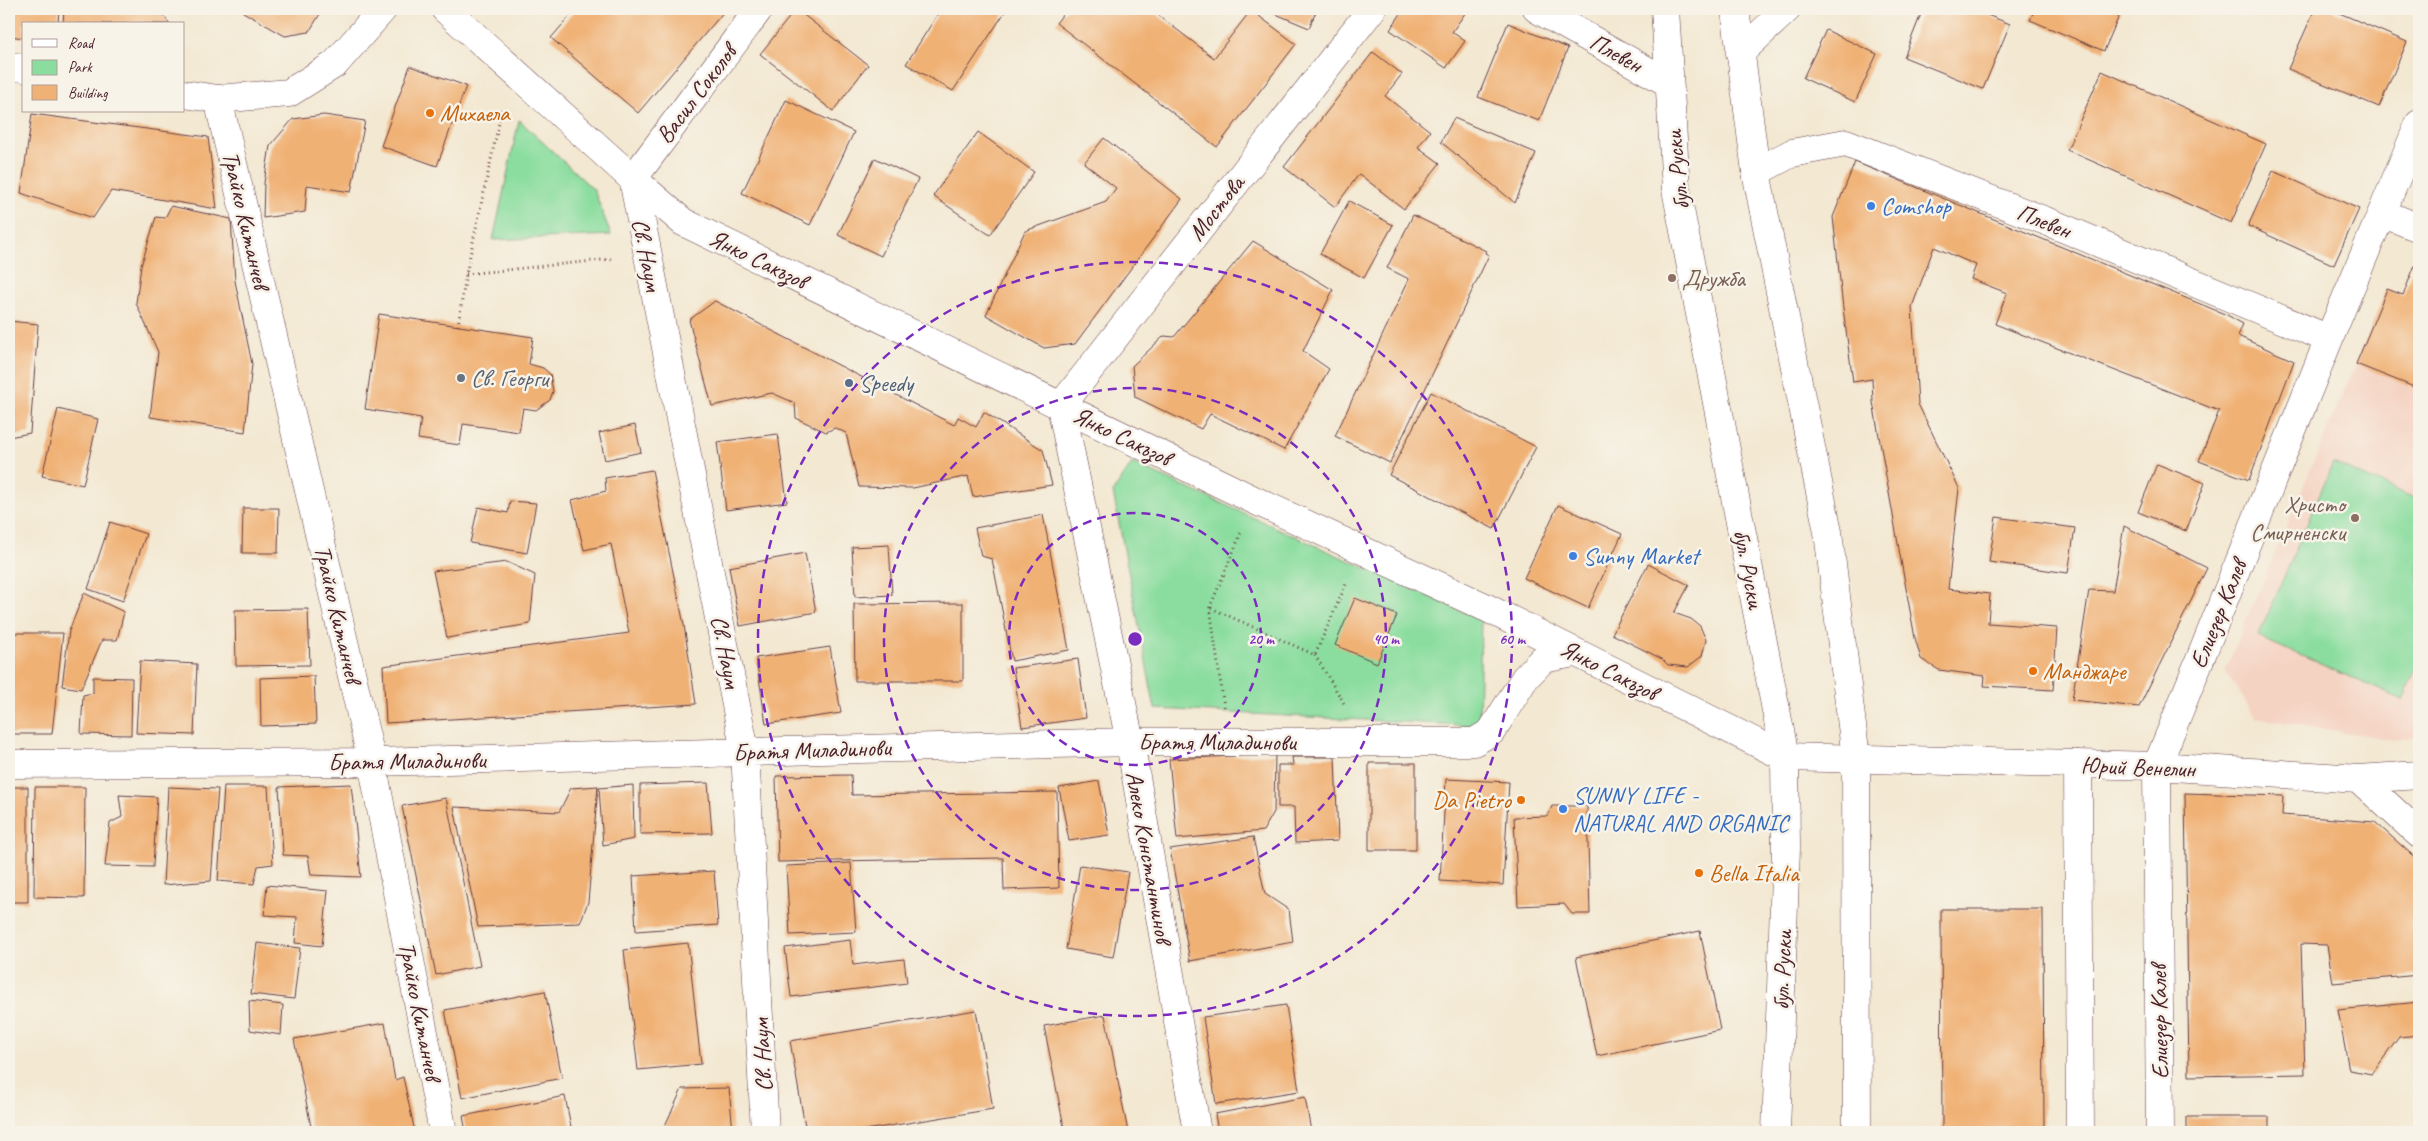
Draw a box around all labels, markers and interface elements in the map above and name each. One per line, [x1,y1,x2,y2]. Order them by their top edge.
legend [22,22,185,112]
street label: Плевен [1584,26,1649,81]
text: Road [68,34,95,53]
street label: Васил Соколов [649,35,745,149]
text: Park [68,58,93,77]
text: Building [68,84,108,103]
place label: Михаела [440,98,511,128]
marker: Михаела [424,107,436,119]
street label: бул. Руски [1658,127,1696,211]
street label: Трайко Китанчев [216,148,277,296]
street label: Мостова [1181,168,1252,247]
place label: Comshop [1881,191,1952,221]
street label: Плевен [2013,197,2077,246]
marker: Comshop [1865,200,1877,212]
street label: Св. Наум [625,216,669,295]
street label: Янко Сакъзов [704,222,816,298]
place label: Дружба [1682,263,1746,293]
marker: Дружба [1666,272,1678,284]
place label: Св. Георги [471,363,551,393]
place label: Speedy [859,368,915,398]
marker: Св. Георги [455,372,467,384]
marker: Speedy [843,377,855,389]
street label: Янко Сакъзов [1068,399,1180,475]
place label: Христо Смирненски [2250,489,2348,547]
marker: Христо Смирненски [2349,512,2361,524]
street label: бул. Руски [1727,527,1772,612]
place label: Sunny Market [1583,541,1702,571]
street label: Трайко Китанчев [308,542,369,690]
marker: Sunny Market [1567,550,1579,562]
street label: Елиезер Калев [2183,552,2255,672]
street label: Св. Наум [704,613,748,692]
centre of rings [1126,630,1144,648]
text: 20 m [1248,630,1275,649]
text: 40 m [1373,630,1400,649]
text: 60 m [1499,630,1526,649]
street label: Янко Сакъзов [1555,633,1666,710]
place label: Манджаре [2043,656,2128,686]
marker: Манджаре [2027,665,2039,677]
street label: Братя Миладинови [1138,727,1298,757]
street label: Братя Миладинови [733,732,893,768]
street label: Братя Миладинови [328,745,488,777]
street label: Юрий Венелин [2080,750,2198,784]
street label: Алеко Константинов [1119,769,1180,950]
place label: SUNNY LIFE - NATURAL AND ORGANIC [1573,780,1791,838]
place label: Da Pietro [1432,785,1513,815]
marker: Da Pietro [1515,794,1527,806]
marker: SUNNY LIFE - NATURAL AND ORGANIC [1557,803,1569,815]
place label: Bella Italia [1709,858,1800,888]
marker: Bella Italia [1693,867,1705,879]
street label: бул. Руски [1766,928,1798,1010]
street label: Трайко Китанчев [392,939,449,1087]
street label: Елиезер Калев [2143,961,2175,1079]
street label: Св. Наум [745,1016,779,1093]

